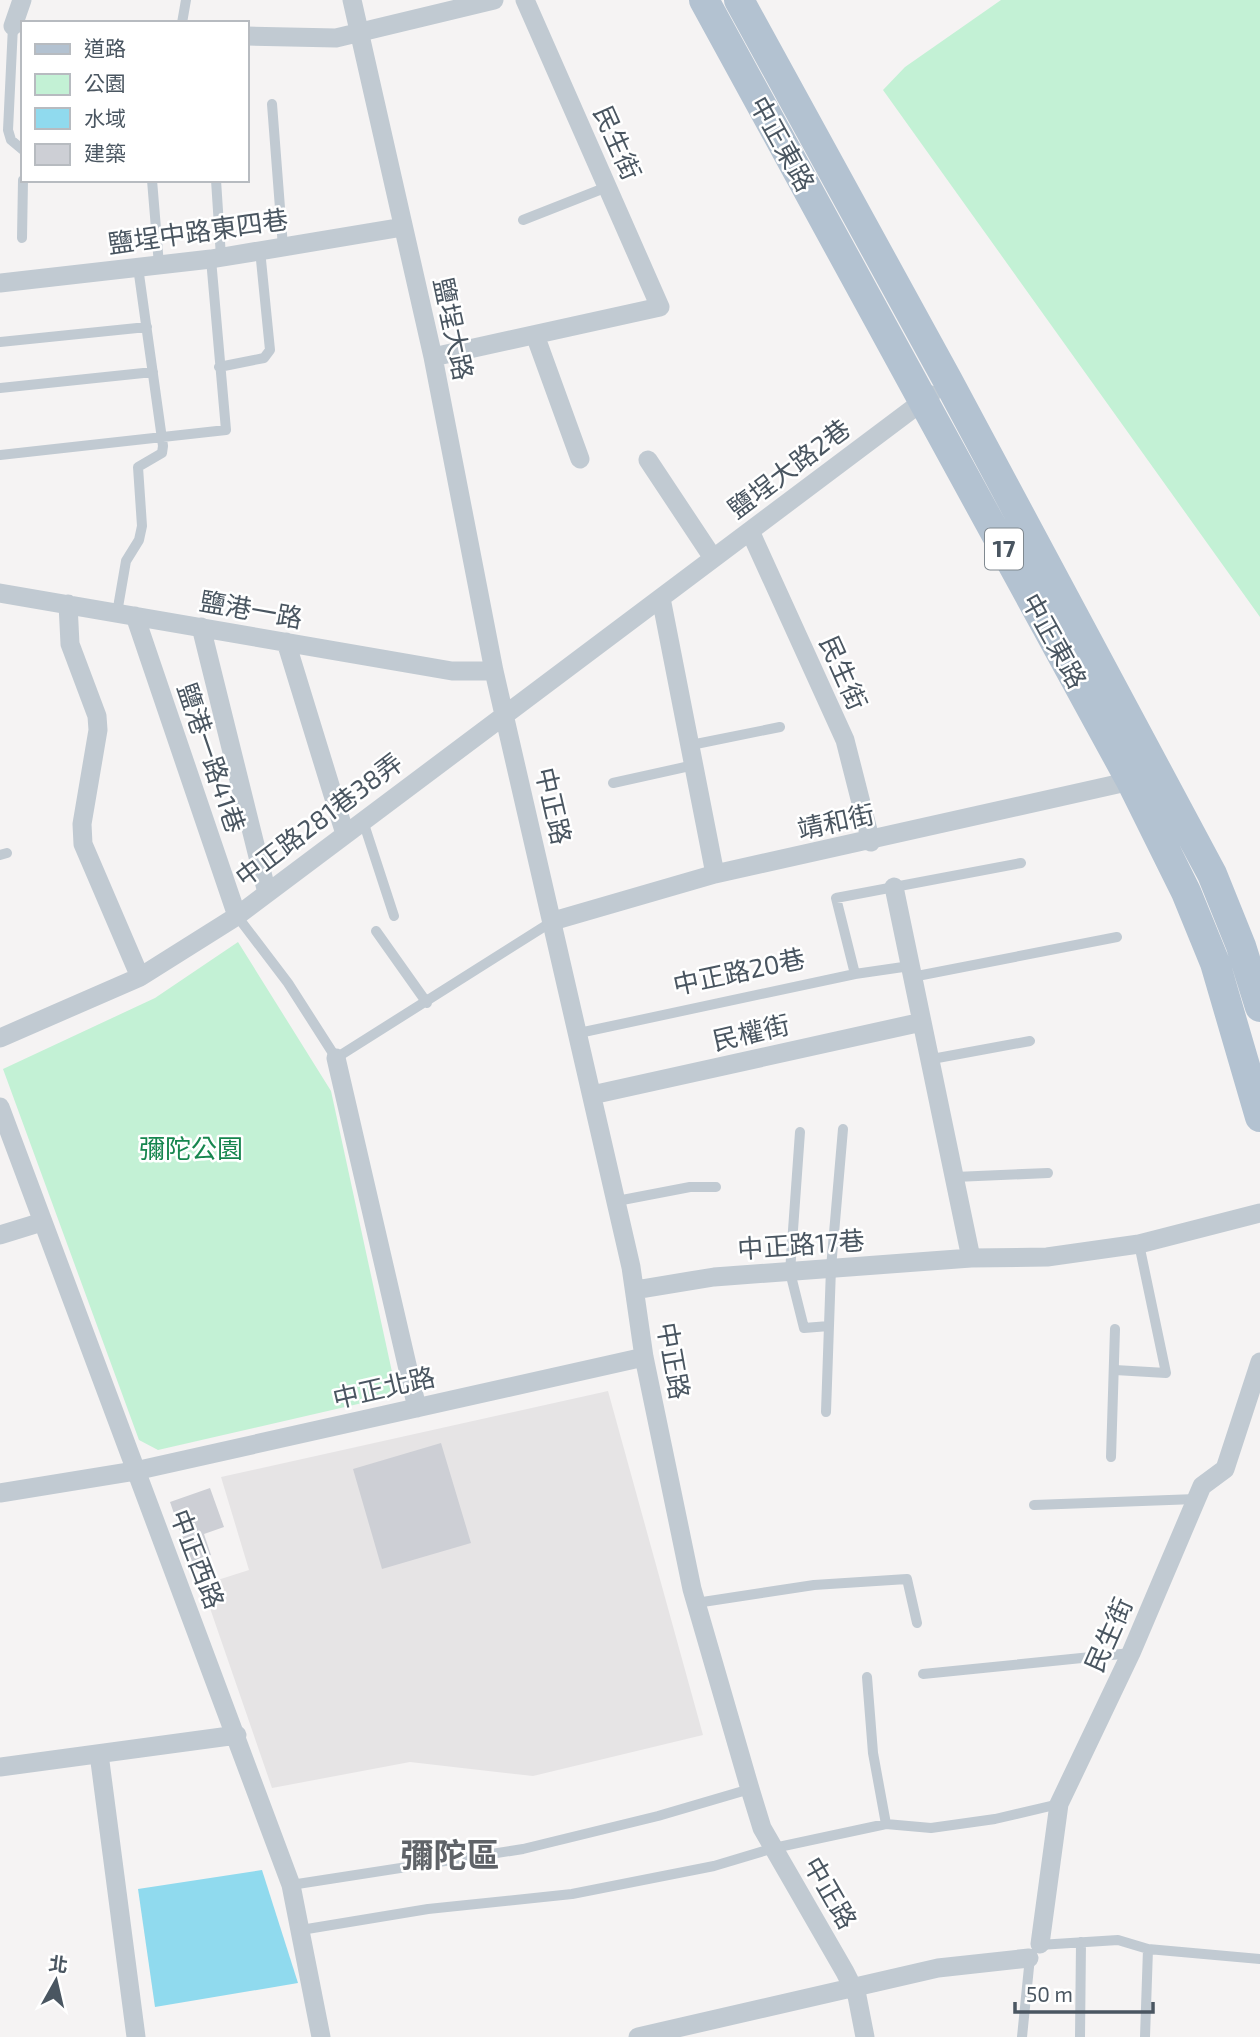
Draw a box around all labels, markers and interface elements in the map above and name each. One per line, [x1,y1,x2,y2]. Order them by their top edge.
legend [21,21,248,182]
text: 道路 [84,35,126,60]
text: 公園 [84,70,126,95]
street label: 中正東路 [745,90,822,196]
street label: 民生街 [588,100,648,184]
text: 水域 [84,105,126,130]
text: 建築 [84,140,126,165]
street label: 鹽埕中路東四巷 [106,202,290,259]
street label: 鹽埕大路 [428,275,480,383]
street label: 鹽埕大路2巷 [721,412,855,524]
road number: 17 [985,528,1023,570]
street label: 鹽港一路 [197,584,305,633]
street label: 中正東路 [1017,587,1094,693]
street label: 民生街 [814,630,874,714]
street label: 鹽港一路41巷 [172,679,253,836]
street label: 中正路281巷38弄 [229,746,408,892]
street label: 中正路 [531,764,578,847]
street label: 靖和街 [794,797,877,844]
street label: 中正路20巷 [670,941,808,1000]
street label: 民權街 [709,1008,792,1055]
park label: 彌陀公園 [139,1132,243,1163]
street label: 中正路17巷 [736,1224,866,1263]
street label: 中正路 [652,1320,697,1402]
street label: 中正北路 [330,1360,438,1413]
street label: 中正西路 [165,1504,232,1613]
street label: 民生街 [1078,1592,1138,1676]
district label: 彌陀區 [401,1834,500,1874]
street label: 中正路 [798,1851,864,1934]
north arrow [21,1946,91,2016]
text: 北 [47,1951,69,1976]
scale bar [1015,1970,1153,2014]
text: 50 m [1026,1981,1073,2006]

